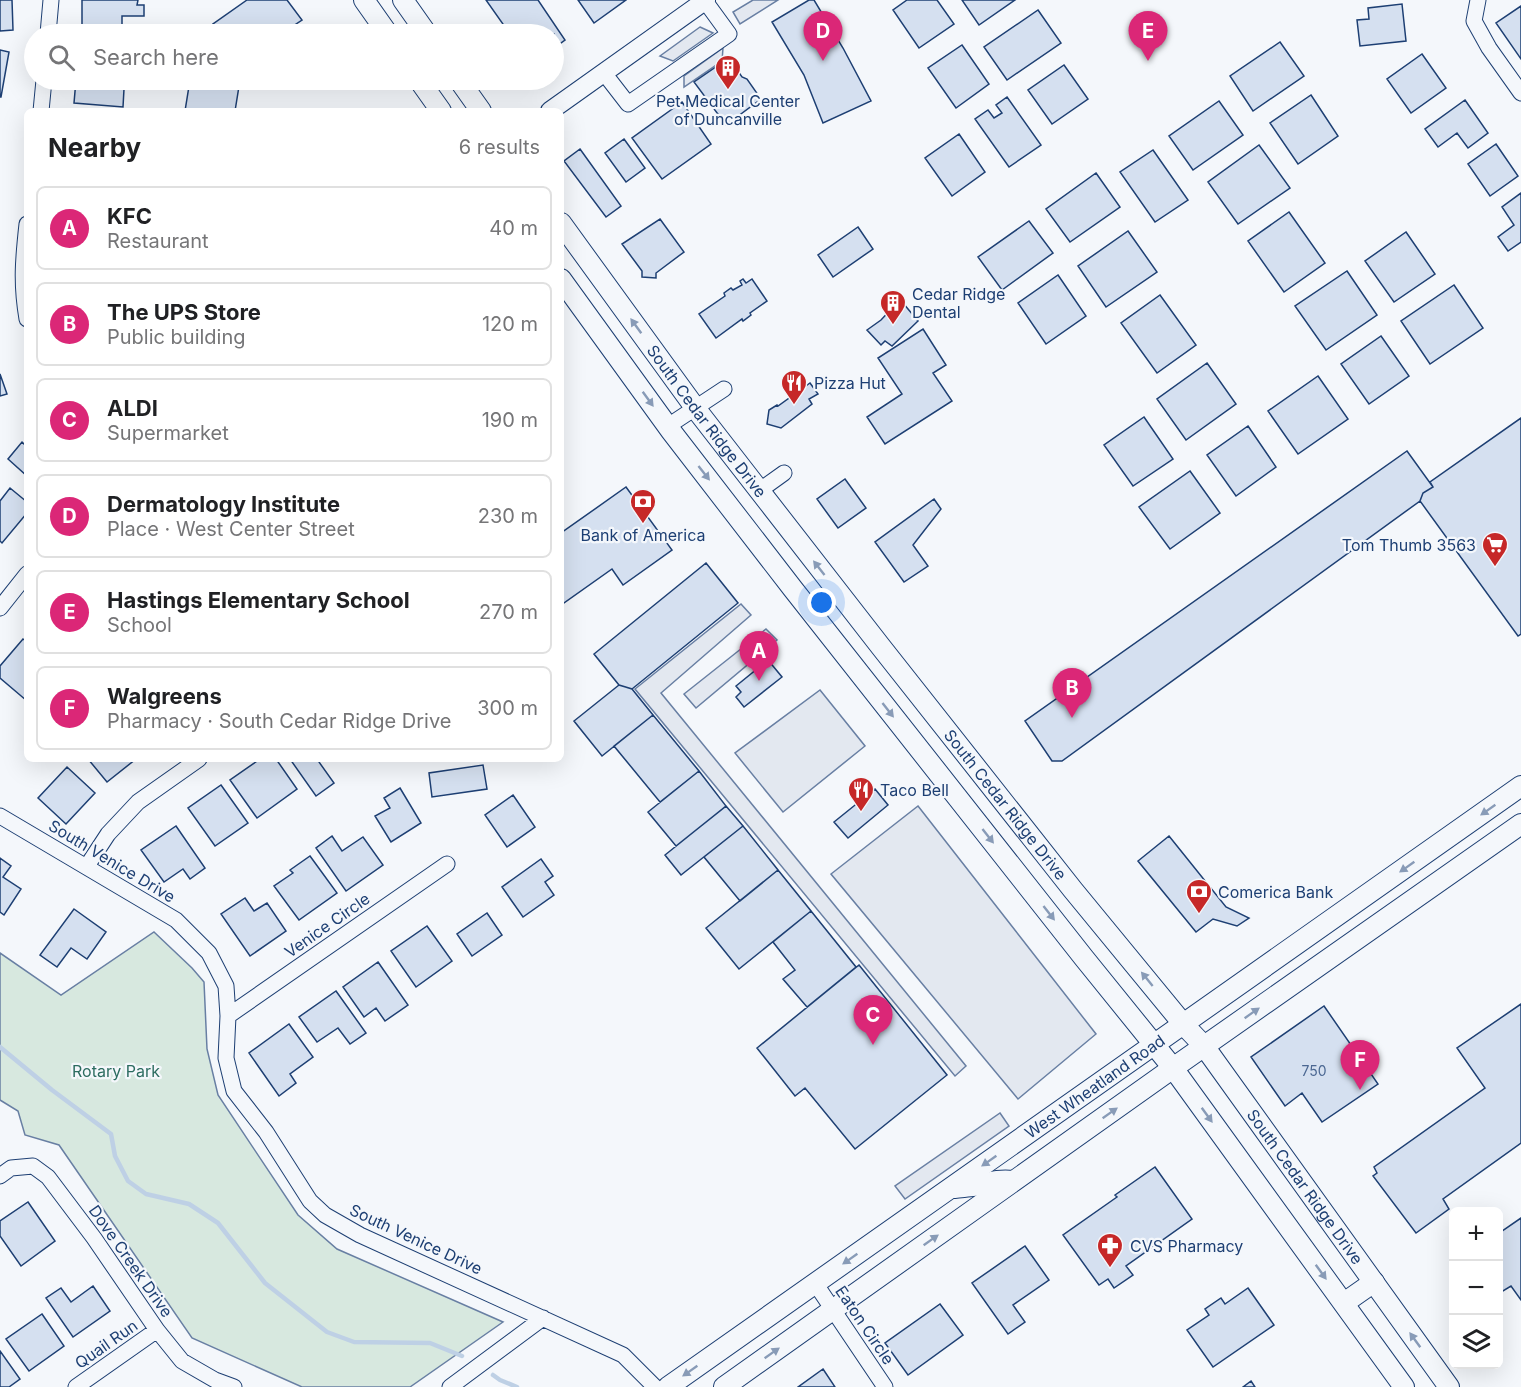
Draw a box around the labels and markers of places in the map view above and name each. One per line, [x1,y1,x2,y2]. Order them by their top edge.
pin: D [804,11,842,61]
pin: E [1128,11,1168,61]
building icon: Pet Medical Center of Duncanville [713,53,743,91]
place label: Pet Medical Center of Duncanville [656,91,800,129]
place label: Cedar Ridge Dental [912,284,1005,322]
building icon: Cedar Ridge Dental [878,288,908,326]
restaurant icon: Pizza Hut [779,368,809,406]
place label: Pizza Hut [814,373,886,393]
bank icon: Bank of America [628,487,658,525]
place label: Bank of America [580,525,706,545]
supermarket icon: Tom Thumb 3563 [1480,530,1510,568]
place label: Tom Thumb 3563 [1342,535,1476,555]
pin: A [740,632,778,681]
pin: B [1052,668,1092,718]
restaurant icon: Taco Bell [846,775,876,813]
place label: Taco Bell [880,780,949,800]
bank icon: Comerica Bank [1184,877,1214,915]
place label: Comerica Bank [1218,882,1333,902]
pin: C [854,996,892,1045]
pin: F [1340,1040,1380,1090]
pharmacy icon: CVS Pharmacy [1095,1231,1125,1269]
place label: CVS Pharmacy [1130,1236,1243,1256]

